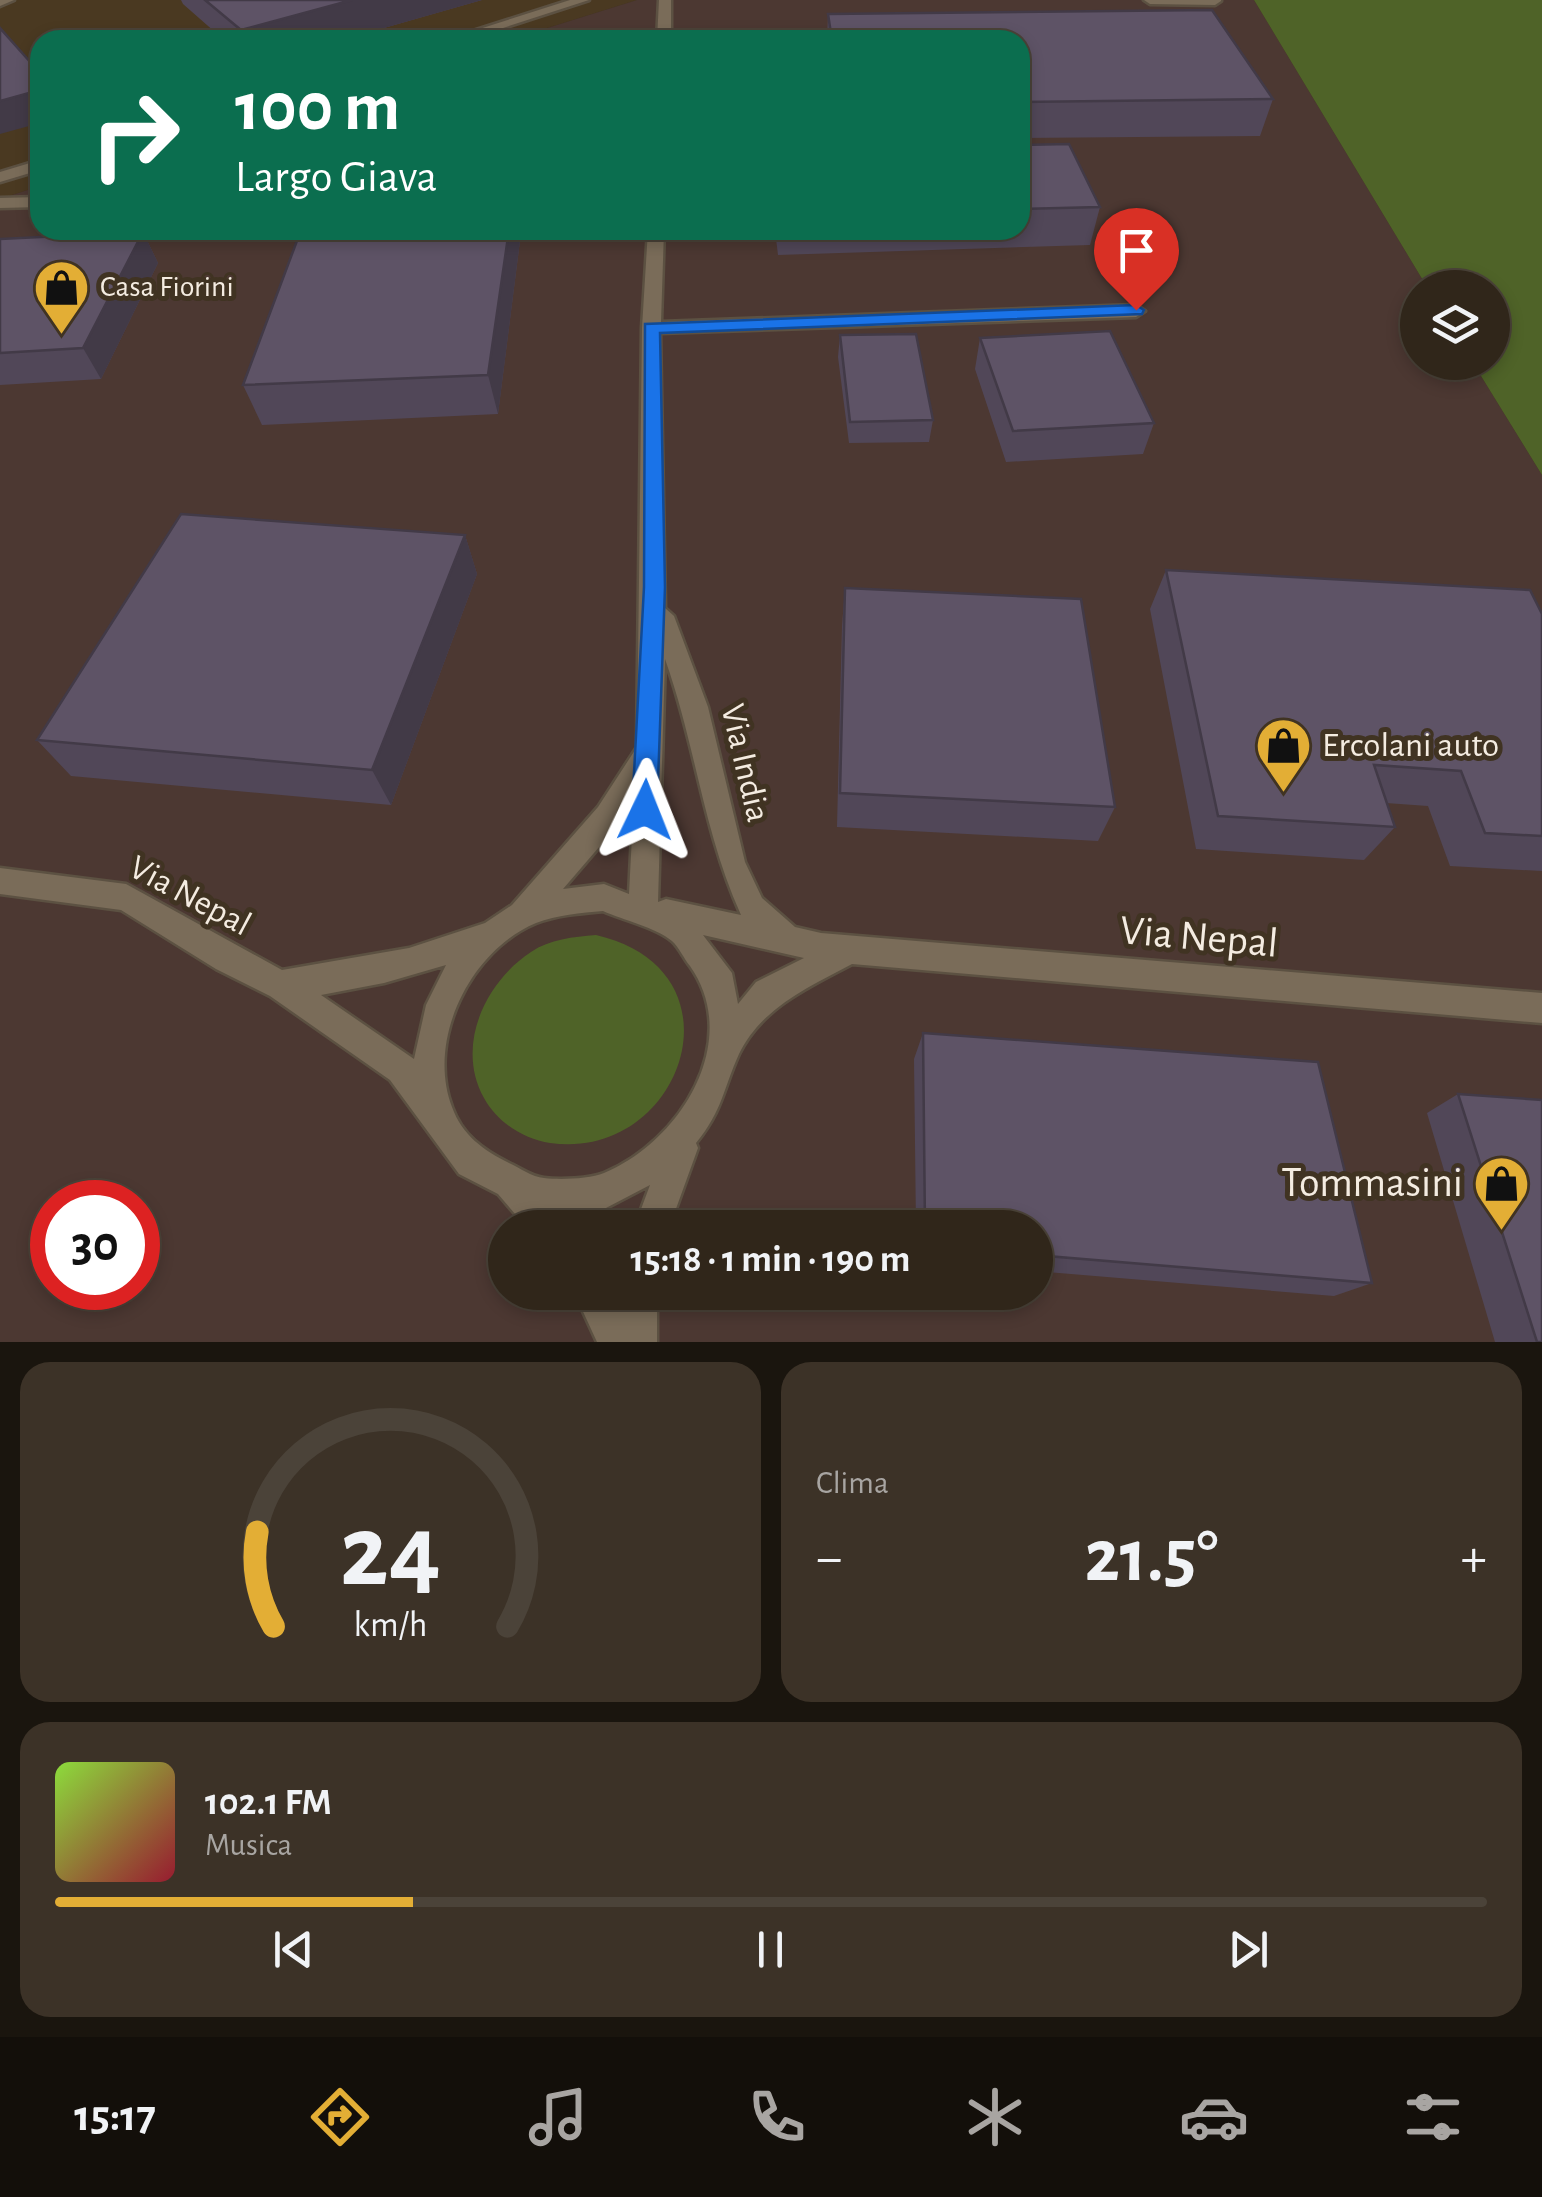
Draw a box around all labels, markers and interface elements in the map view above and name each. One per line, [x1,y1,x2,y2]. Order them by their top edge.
icon: right [70,70,200,200]
text: 100 m [235,73,400,143]
text: Largo Giava [235,155,437,200]
pin [1094,208,1179,311]
icon: arrive [1109,223,1164,278]
shop icon: Casa Fiorini [31,257,91,336]
map controls [1400,270,1510,380]
button: layers [1400,270,1510,380]
place label: Casa Fiorini [100,272,234,302]
street label: Via India [714,701,776,825]
shop icon: Ercolani auto [1253,715,1313,794]
place label: Ercolani auto [1322,728,1499,763]
position arrow [593,758,697,862]
street label: Via Nepal [123,850,257,942]
street label: Via Nepal [1118,909,1280,965]
shop icon: Tommasini [1472,1153,1532,1232]
place label: Tommasini [1281,1162,1463,1204]
speed limit sign: 30 [30,1180,160,1310]
text: 15:18 · 1 min · 190 m [631,1241,910,1279]
text: Clima [816,1467,889,1499]
text: 24 [340,1501,441,1605]
text: 21.5° [1085,1520,1218,1595]
text: − [816,1531,842,1586]
text: + [1461,1531,1487,1586]
text: km/h [354,1607,427,1643]
text: 102.1 FM [205,1784,332,1822]
text: Musica [205,1829,292,1861]
icon: previous [266,1922,321,1977]
icon: pause [743,1922,798,1977]
icon: next [1221,1922,1276,1977]
icon: directions [305,2082,375,2152]
icon: music [523,2082,593,2152]
icon: phone [742,2082,812,2152]
icon: climate [960,2082,1030,2152]
icon: car [1179,2082,1249,2152]
icon: filters [1398,2082,1468,2152]
text: 15:17 [74,2094,156,2139]

